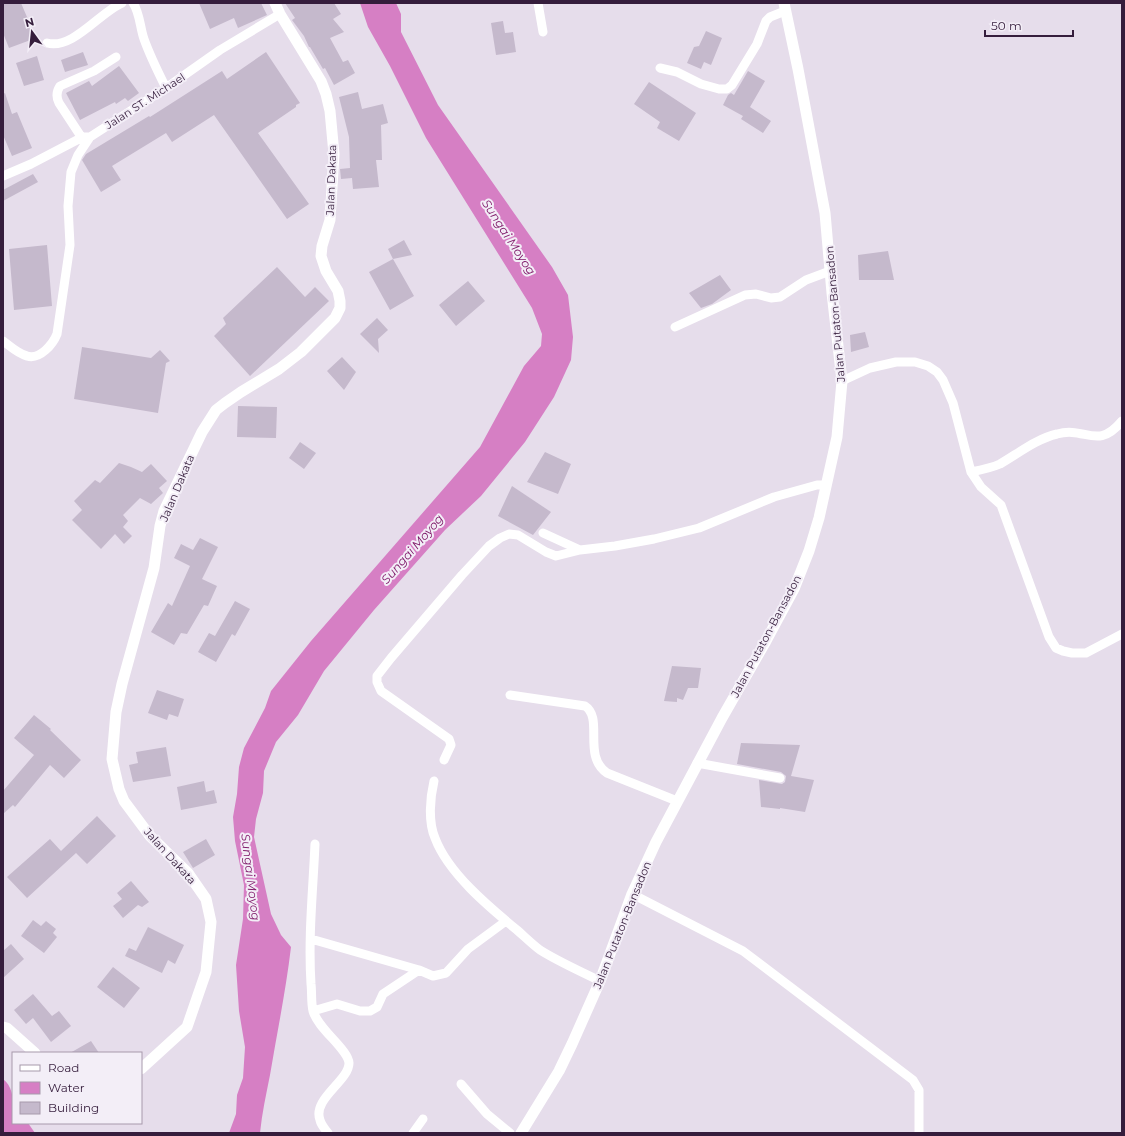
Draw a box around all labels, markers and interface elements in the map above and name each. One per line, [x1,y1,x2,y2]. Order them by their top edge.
north arrow [12,12,52,52]
scale bar [985,12,1073,38]
text: N [23,14,36,30]
text: 50 m [991,18,1022,33]
street label: Jalan ST. Michael [101,70,188,133]
street label: Jalan Dakata [323,144,339,217]
water label: Sungai Moyog [479,196,539,278]
street label: Jalan Putaton-Bansadon [822,245,848,384]
street label: Jalan Dakata [156,453,197,524]
water label: Sungai Moyog [378,511,446,587]
street label: Jalan Putaton-Bansadon [727,572,804,700]
street label: Jalan Dakata [140,824,199,887]
water label: Sungai Moyog [238,833,264,921]
street label: Jalan Putaton-Bansadon [590,859,654,992]
legend [12,1052,142,1124]
text: Road [48,1060,79,1075]
text: Water [48,1080,85,1095]
text: Building [48,1100,99,1115]

